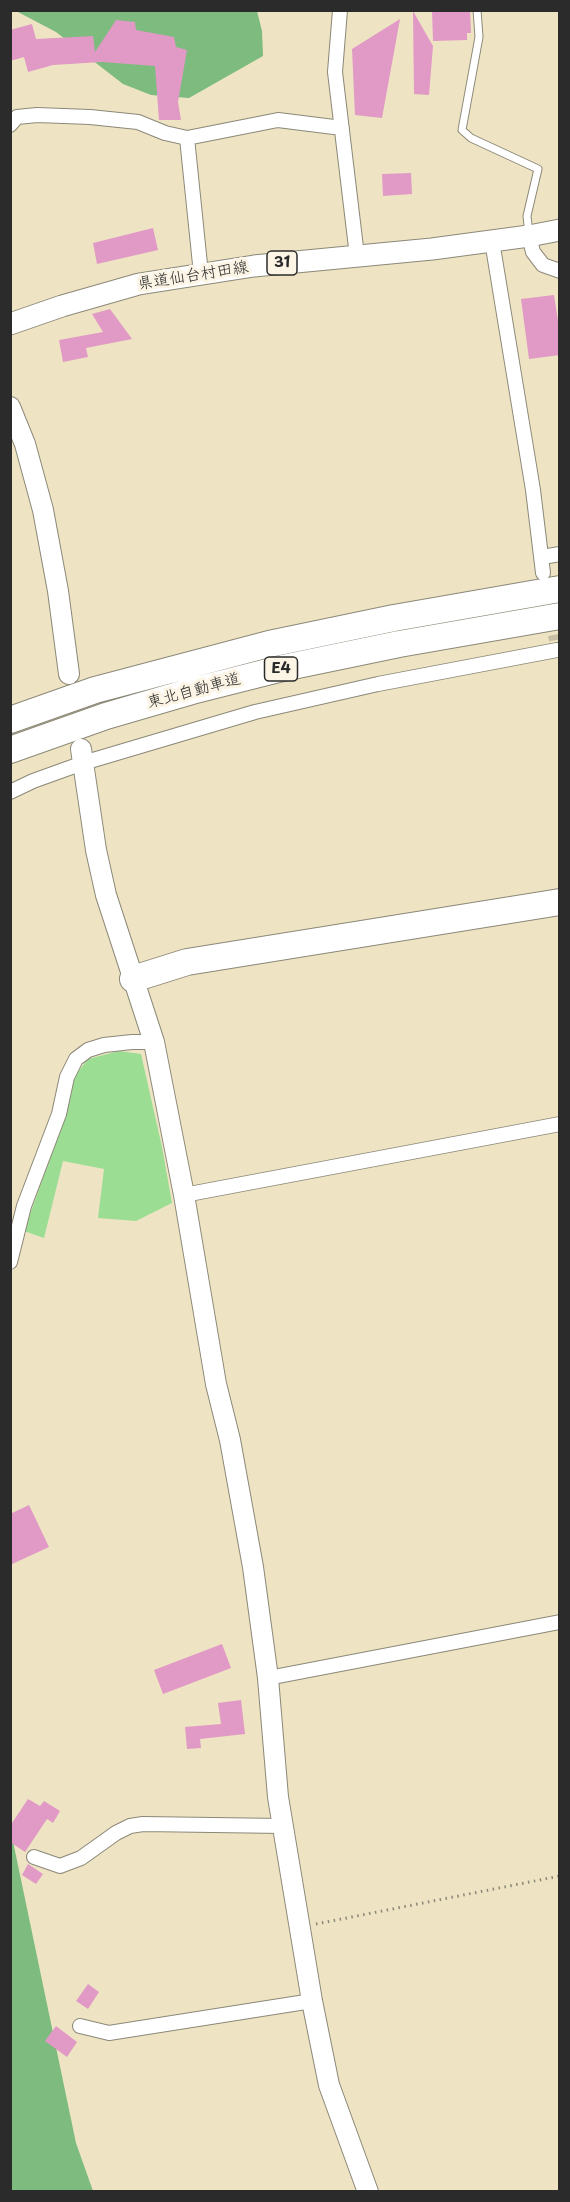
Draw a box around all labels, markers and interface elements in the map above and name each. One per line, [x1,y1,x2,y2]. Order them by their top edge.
road number: 31 [267,251,297,275]
street label: 県道仙台村田線 [136,258,250,294]
road number: E4 [264,657,298,681]
street label: 東北自動車道 [145,669,243,713]

